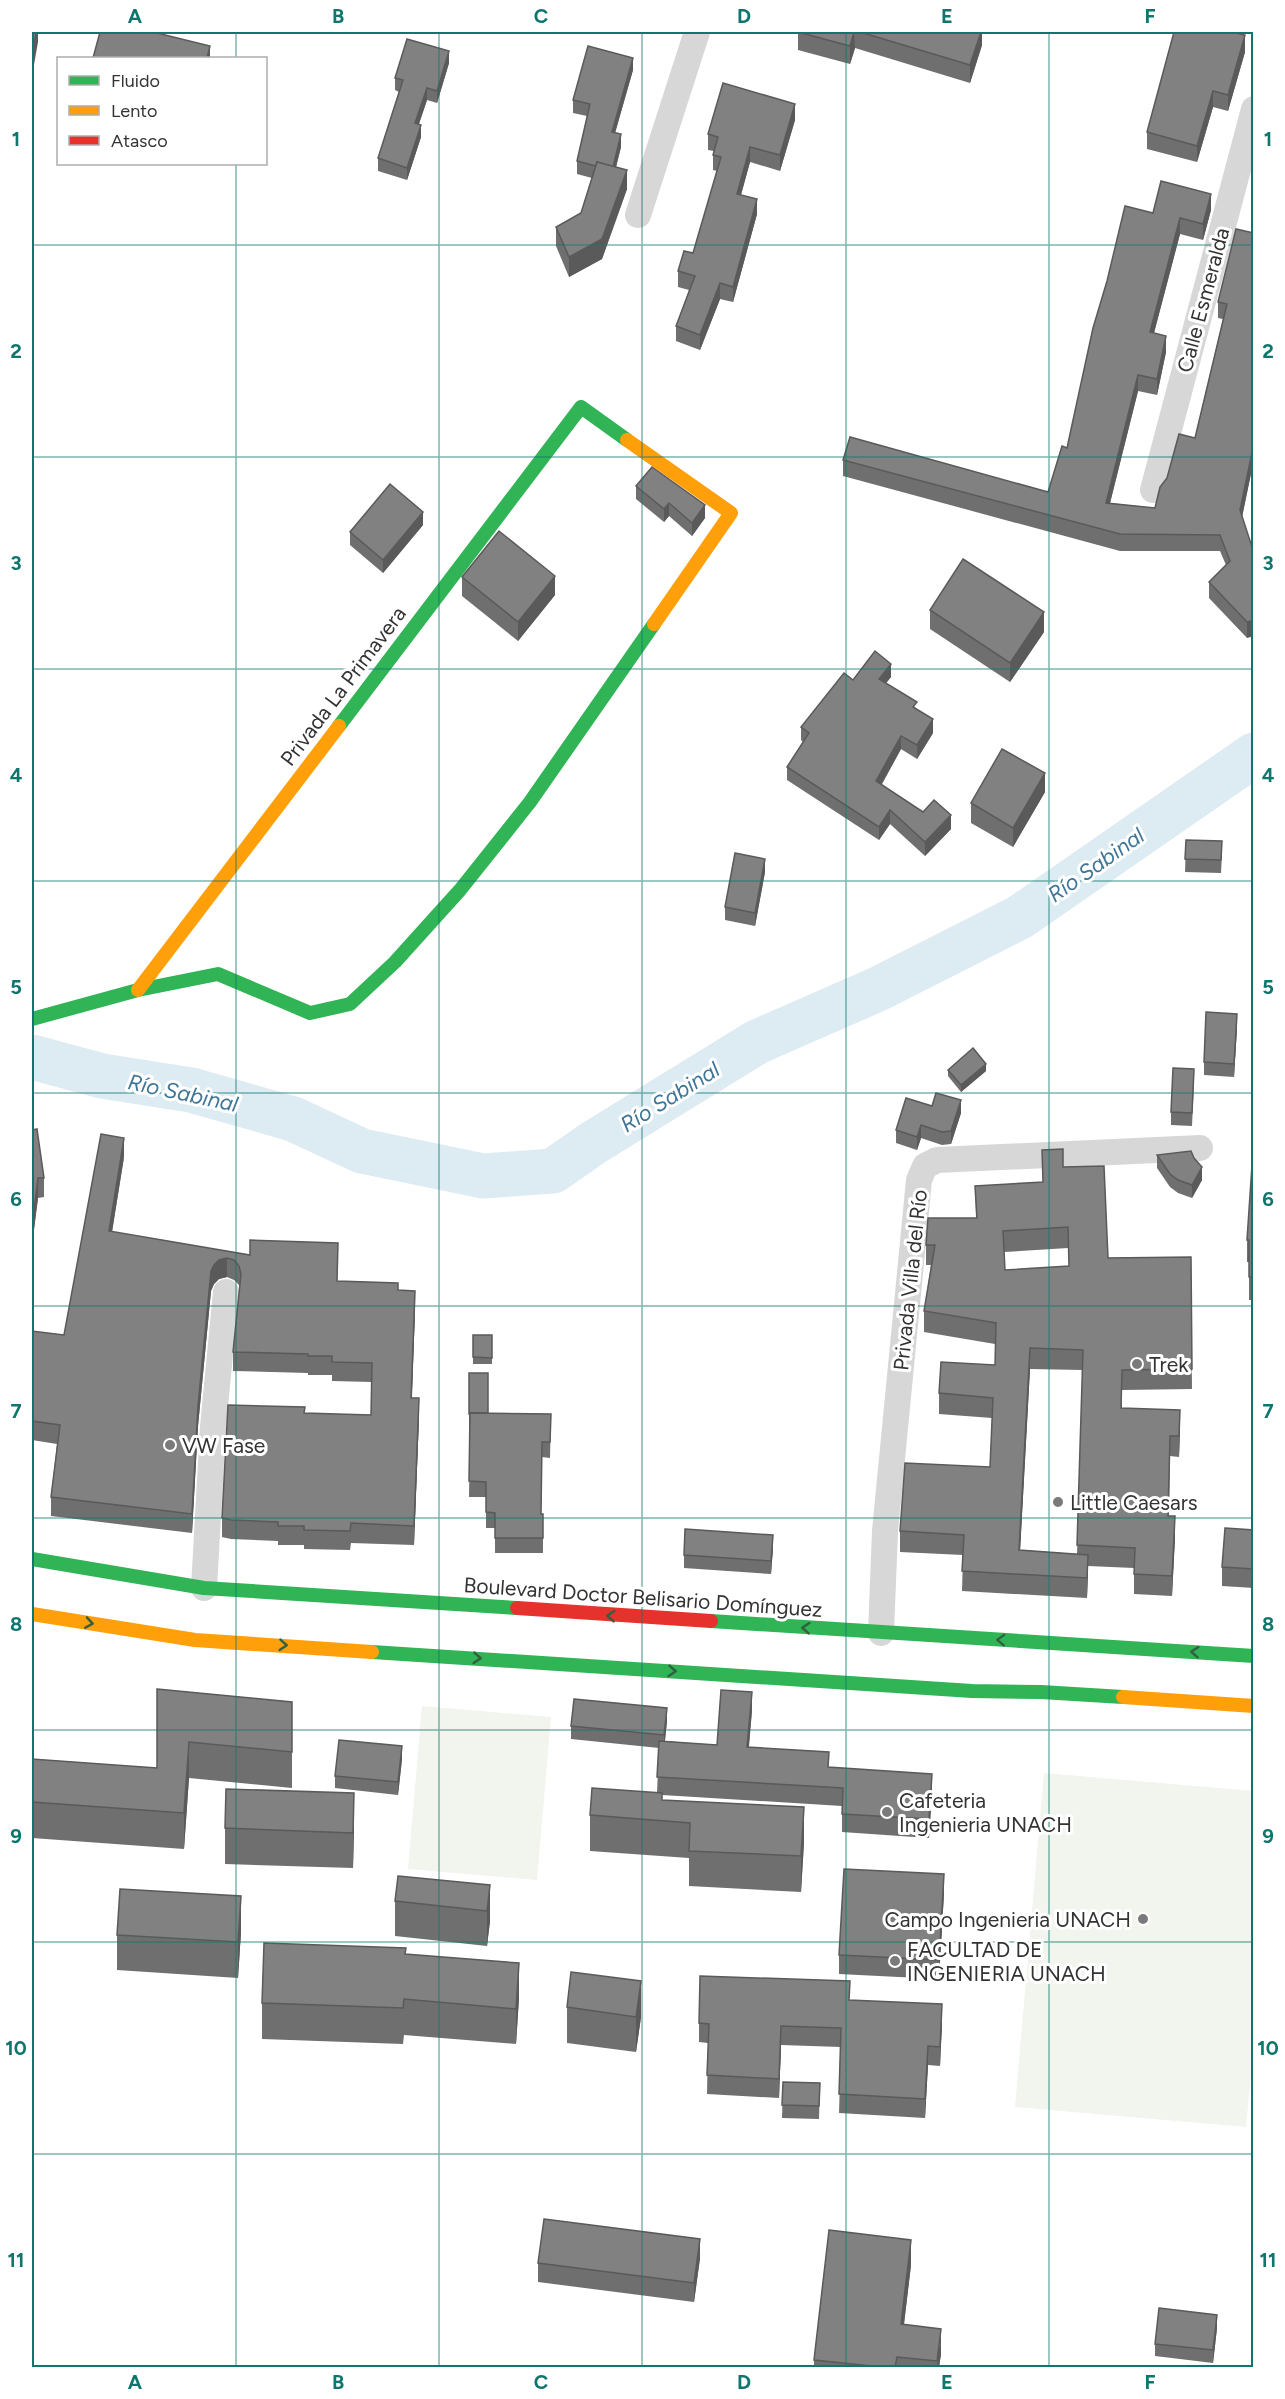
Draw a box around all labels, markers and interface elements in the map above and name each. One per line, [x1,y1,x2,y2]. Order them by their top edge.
text: A [128,4,143,28]
text: B [332,4,344,28]
text: C [534,4,548,28]
text: D [737,4,751,28]
text: E [941,4,953,28]
text: F [1144,4,1156,28]
legend [57,57,267,165]
text: Fluido [111,70,160,92]
text: Lento [111,100,157,122]
text: 1 [12,127,20,151]
text: 1 [1264,127,1272,151]
text: Atasco [111,130,168,152]
street label: Calle Esmeralda [1172,225,1234,375]
text: 2 [10,339,22,363]
text: 2 [1262,339,1274,363]
text: 3 [10,551,22,575]
text: 3 [1262,551,1274,575]
street label: Privada La Primavera [275,601,411,771]
text: 4 [10,763,23,787]
text: 4 [1262,763,1275,787]
water label: Río Sabinal [1043,822,1150,908]
text: 5 [10,975,22,999]
text: 5 [1262,975,1274,999]
water label: Río Sabinal [615,1056,725,1138]
water label: Río Sabinal [126,1068,241,1118]
text: 6 [10,1187,22,1211]
text: 6 [1262,1187,1274,1211]
street label: Privada Villa del Río [888,1188,932,1372]
place label: Trek [1149,1352,1189,1377]
marker: Trek [1130,1357,1144,1371]
text: 7 [10,1399,22,1423]
text: 7 [1262,1399,1274,1423]
place label: VW Fase [182,1433,265,1458]
marker: VW Fase [163,1438,177,1452]
place label: Little Caesars [1070,1490,1198,1515]
marker: Little Caesars [1051,1495,1065,1509]
street label: Boulevard Doctor Belisario Domínguez [463,1572,823,1622]
one-way arrow [607,1609,616,1622]
text: 8 [10,1612,22,1636]
text: 8 [1262,1612,1274,1636]
one-way arrow [85,1616,94,1628]
one-way arrow [801,1622,810,1635]
one-way arrow [996,1634,1005,1647]
one-way arrow [278,1639,287,1652]
one-way arrow [1191,1646,1200,1659]
one-way arrow [473,1652,482,1665]
one-way arrow [667,1665,676,1678]
place label: Cafeteria Ingenieria UNACH [899,1788,1072,1837]
marker: Cafeteria Ingenieria UNACH [880,1805,894,1819]
text: 9 [10,1824,22,1848]
text: 9 [1262,1824,1274,1848]
place label: Campo Ingenieria UNACH [885,1907,1131,1932]
marker: Campo Ingenieria UNACH [1136,1912,1150,1926]
place label: FACULTAD DE INGENIERIA UNACH [907,1937,1106,1986]
marker: FACULTAD DE INGENIERIA UNACH [888,1954,902,1968]
text: 10 [5,2036,27,2060]
text: 10 [1257,2036,1279,2060]
text: 11 [8,2248,24,2272]
text: 11 [1260,2248,1276,2272]
text: A [128,2370,143,2394]
text: B [332,2370,344,2394]
text: C [534,2370,548,2394]
text: D [737,2370,751,2394]
text: E [941,2370,953,2394]
text: F [1144,2370,1156,2394]

